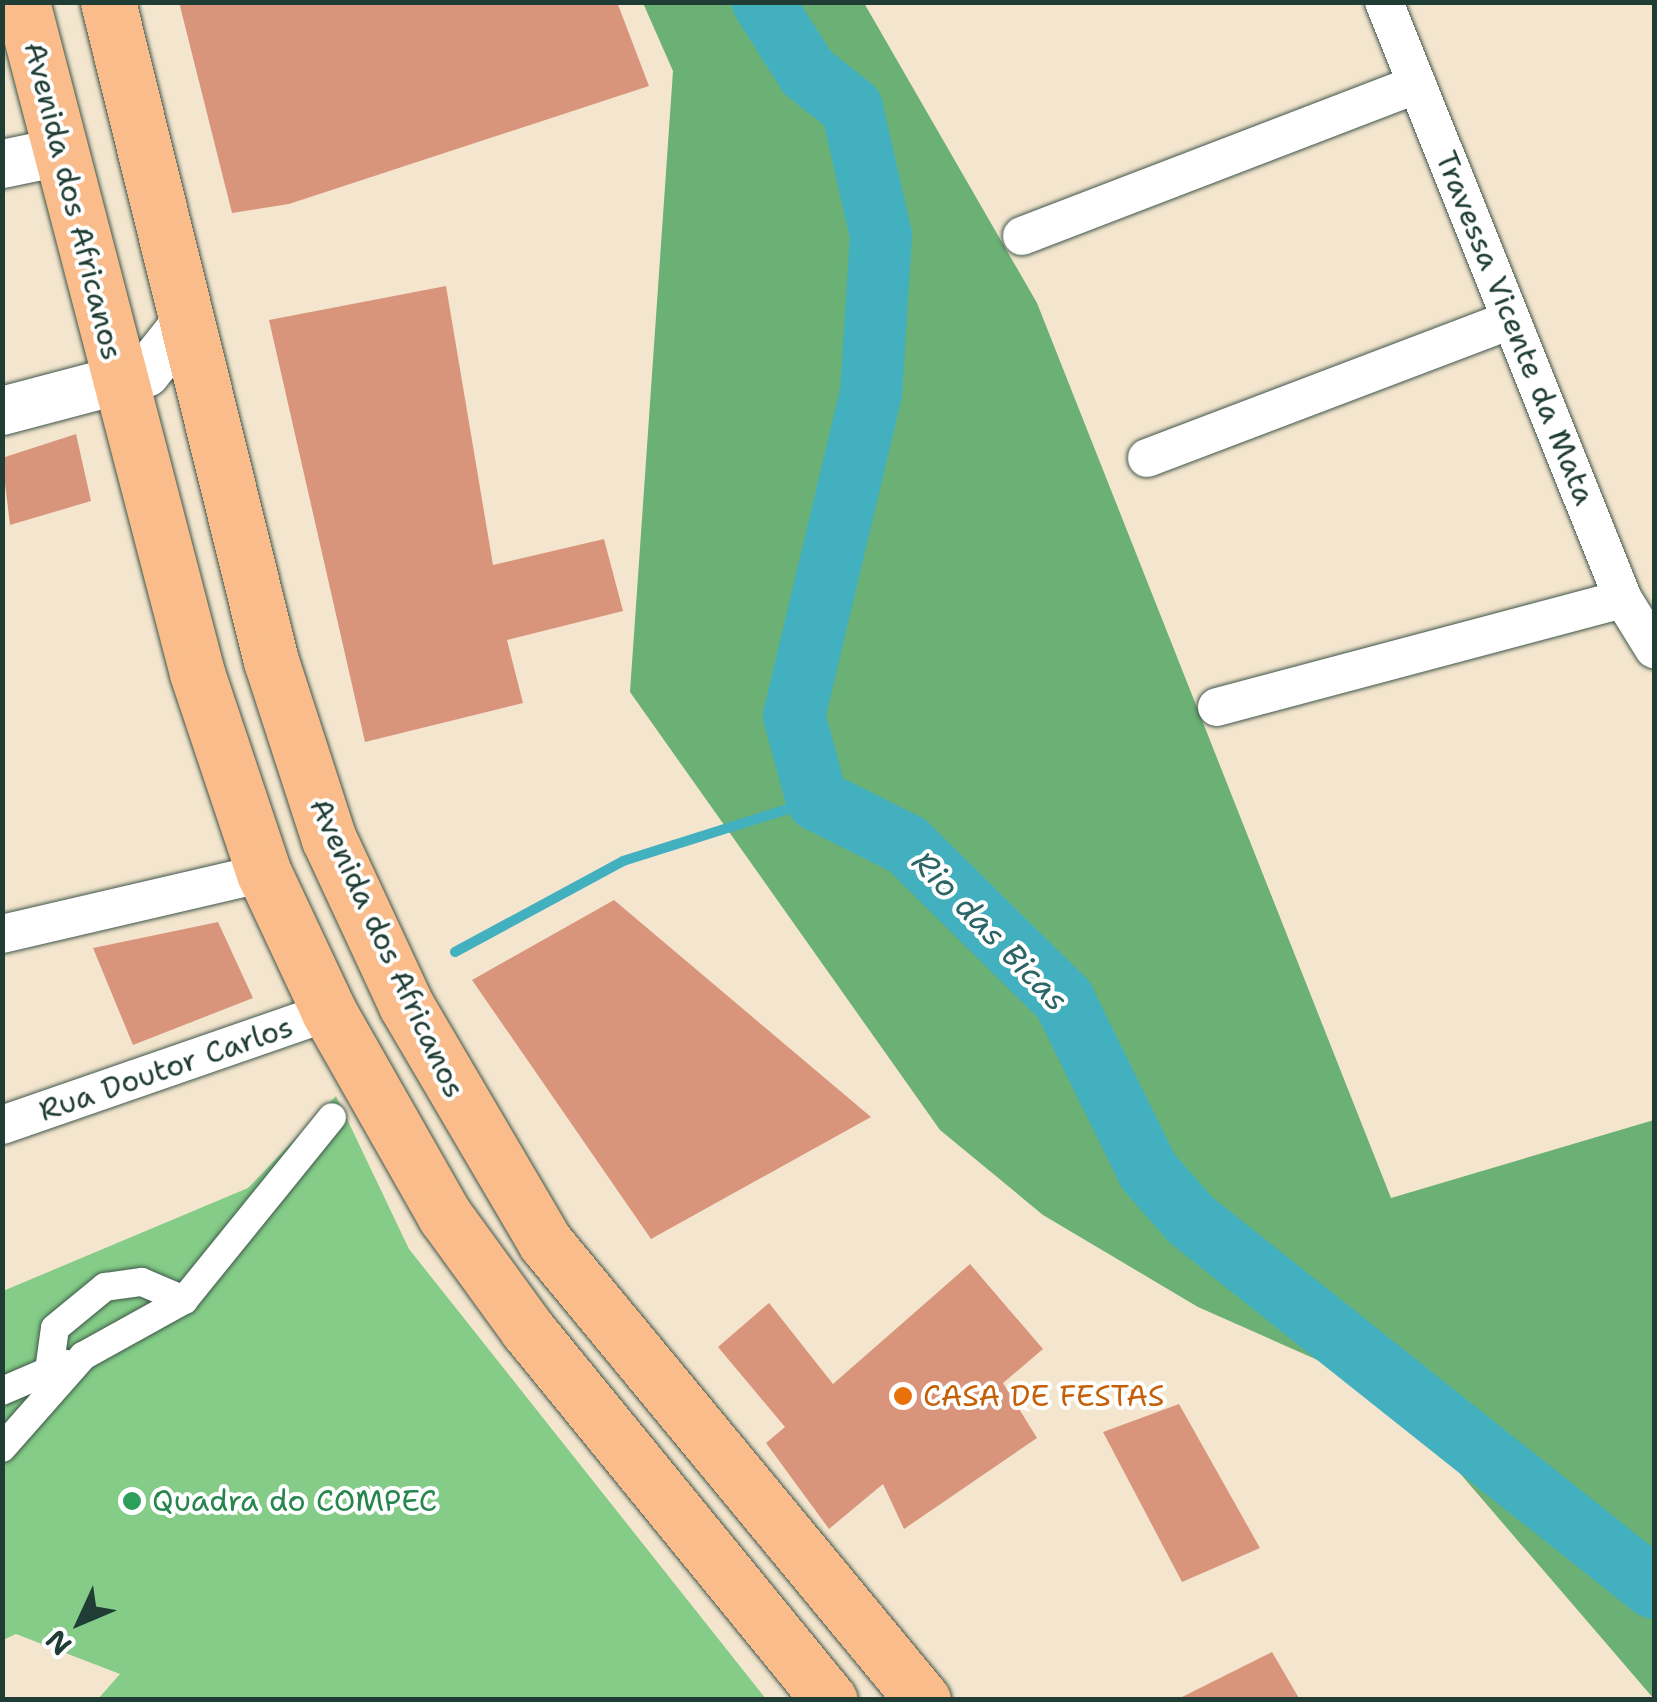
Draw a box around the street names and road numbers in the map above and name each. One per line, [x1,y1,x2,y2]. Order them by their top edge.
street label: Avenida dos Africanos [16,38,130,364]
street label: Travessa Vicente da Mata [1427,146,1603,510]
street label: Avenida dos Africanos [302,792,472,1104]
street label: Rua Doutor Carlos [34,1009,298,1129]

